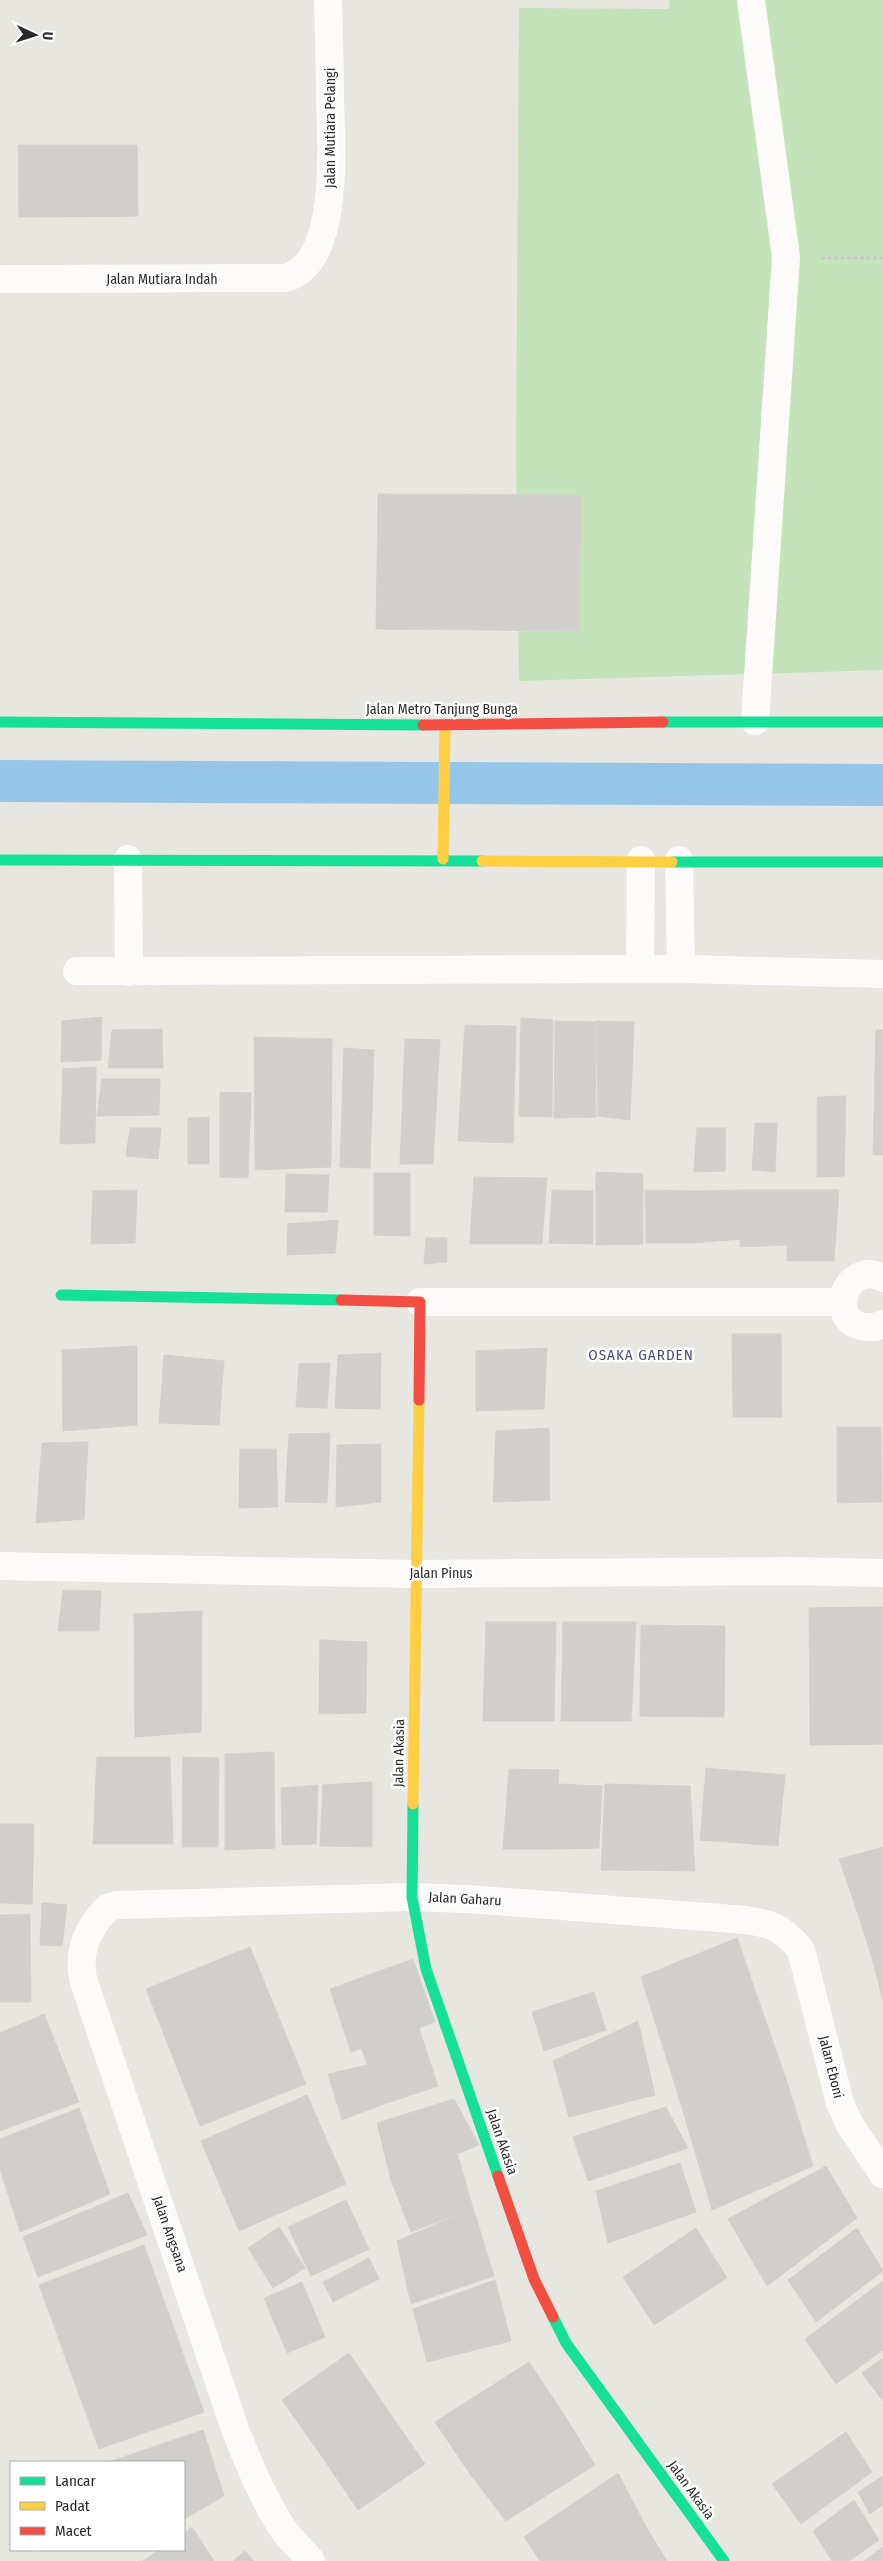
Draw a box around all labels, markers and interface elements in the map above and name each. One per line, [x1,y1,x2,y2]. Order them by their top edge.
north arrow [10,10,60,60]
text: U [39,31,56,41]
street label: Jalan Mutiara Pelangi [322,68,339,188]
street label: Jalan Mutiara Indah [106,271,218,288]
street label: Jalan Metro Tanjung Bunga [366,701,518,718]
district label: OSAKA GARDEN [588,1346,694,1364]
street label: Jalan Pinus [409,1565,473,1582]
street label: Jalan Akasia [390,1718,408,1787]
street label: Jalan Gaharu [428,1889,502,1909]
street label: Jalan Eboni [815,2034,847,2100]
street label: Jalan Akasia [483,2107,521,2177]
street label: Jalan Angsana [149,2193,191,2275]
street label: Jalan Akasia [664,2457,718,2523]
legend [10,2461,185,2551]
text: Lancar [55,2472,96,2490]
text: Padat [55,2497,90,2515]
text: Macet [55,2522,92,2540]

